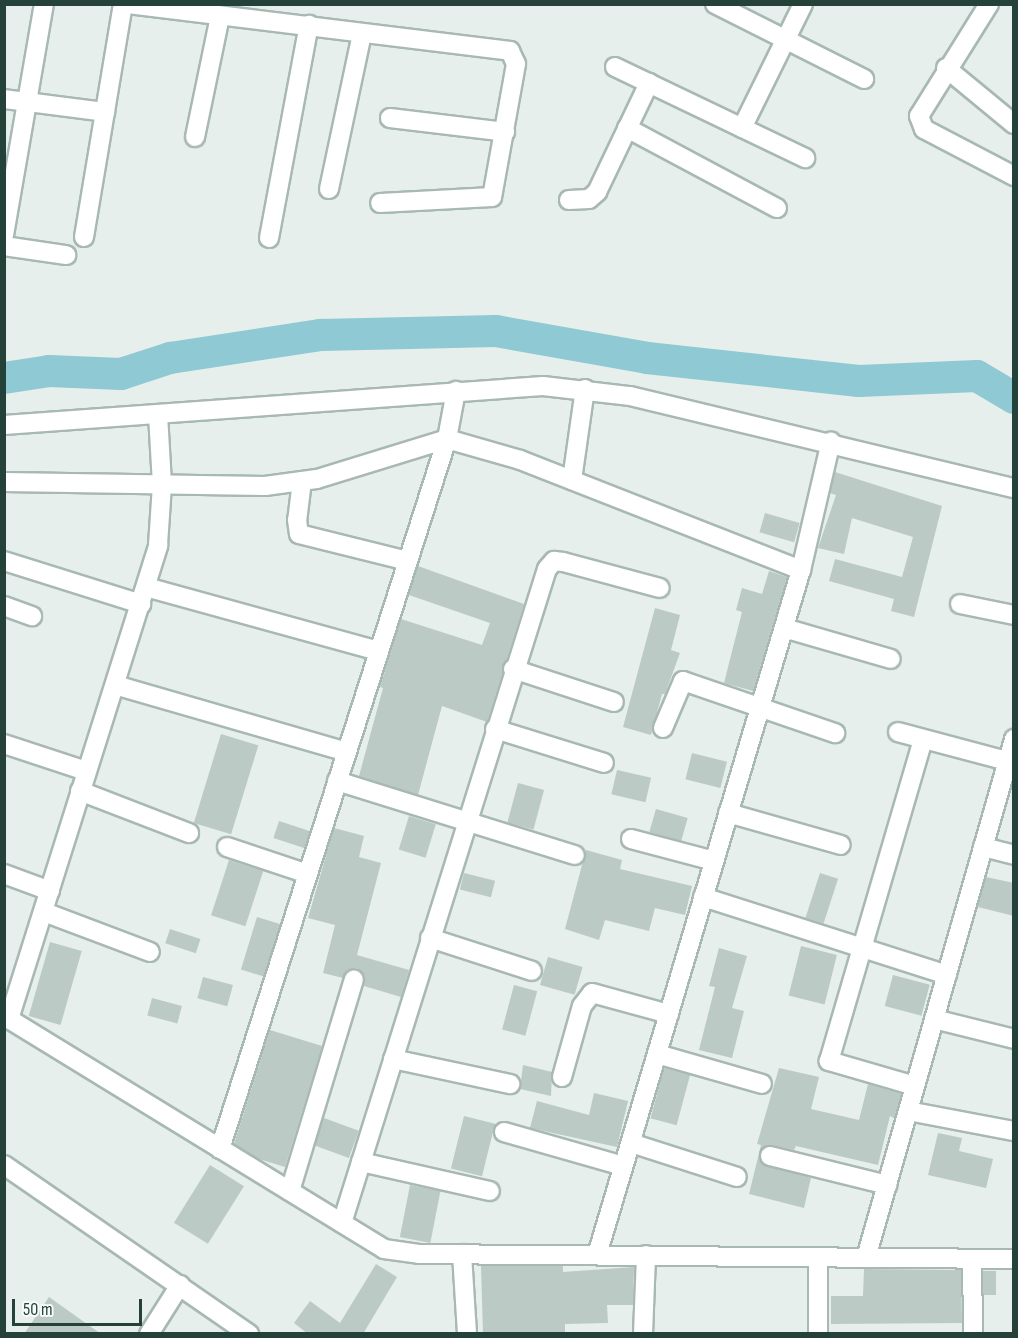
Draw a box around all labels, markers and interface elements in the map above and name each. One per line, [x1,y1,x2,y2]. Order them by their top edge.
scale bar [15,1287,146,1325]
text: 50 m [23,1299,53,1320]

